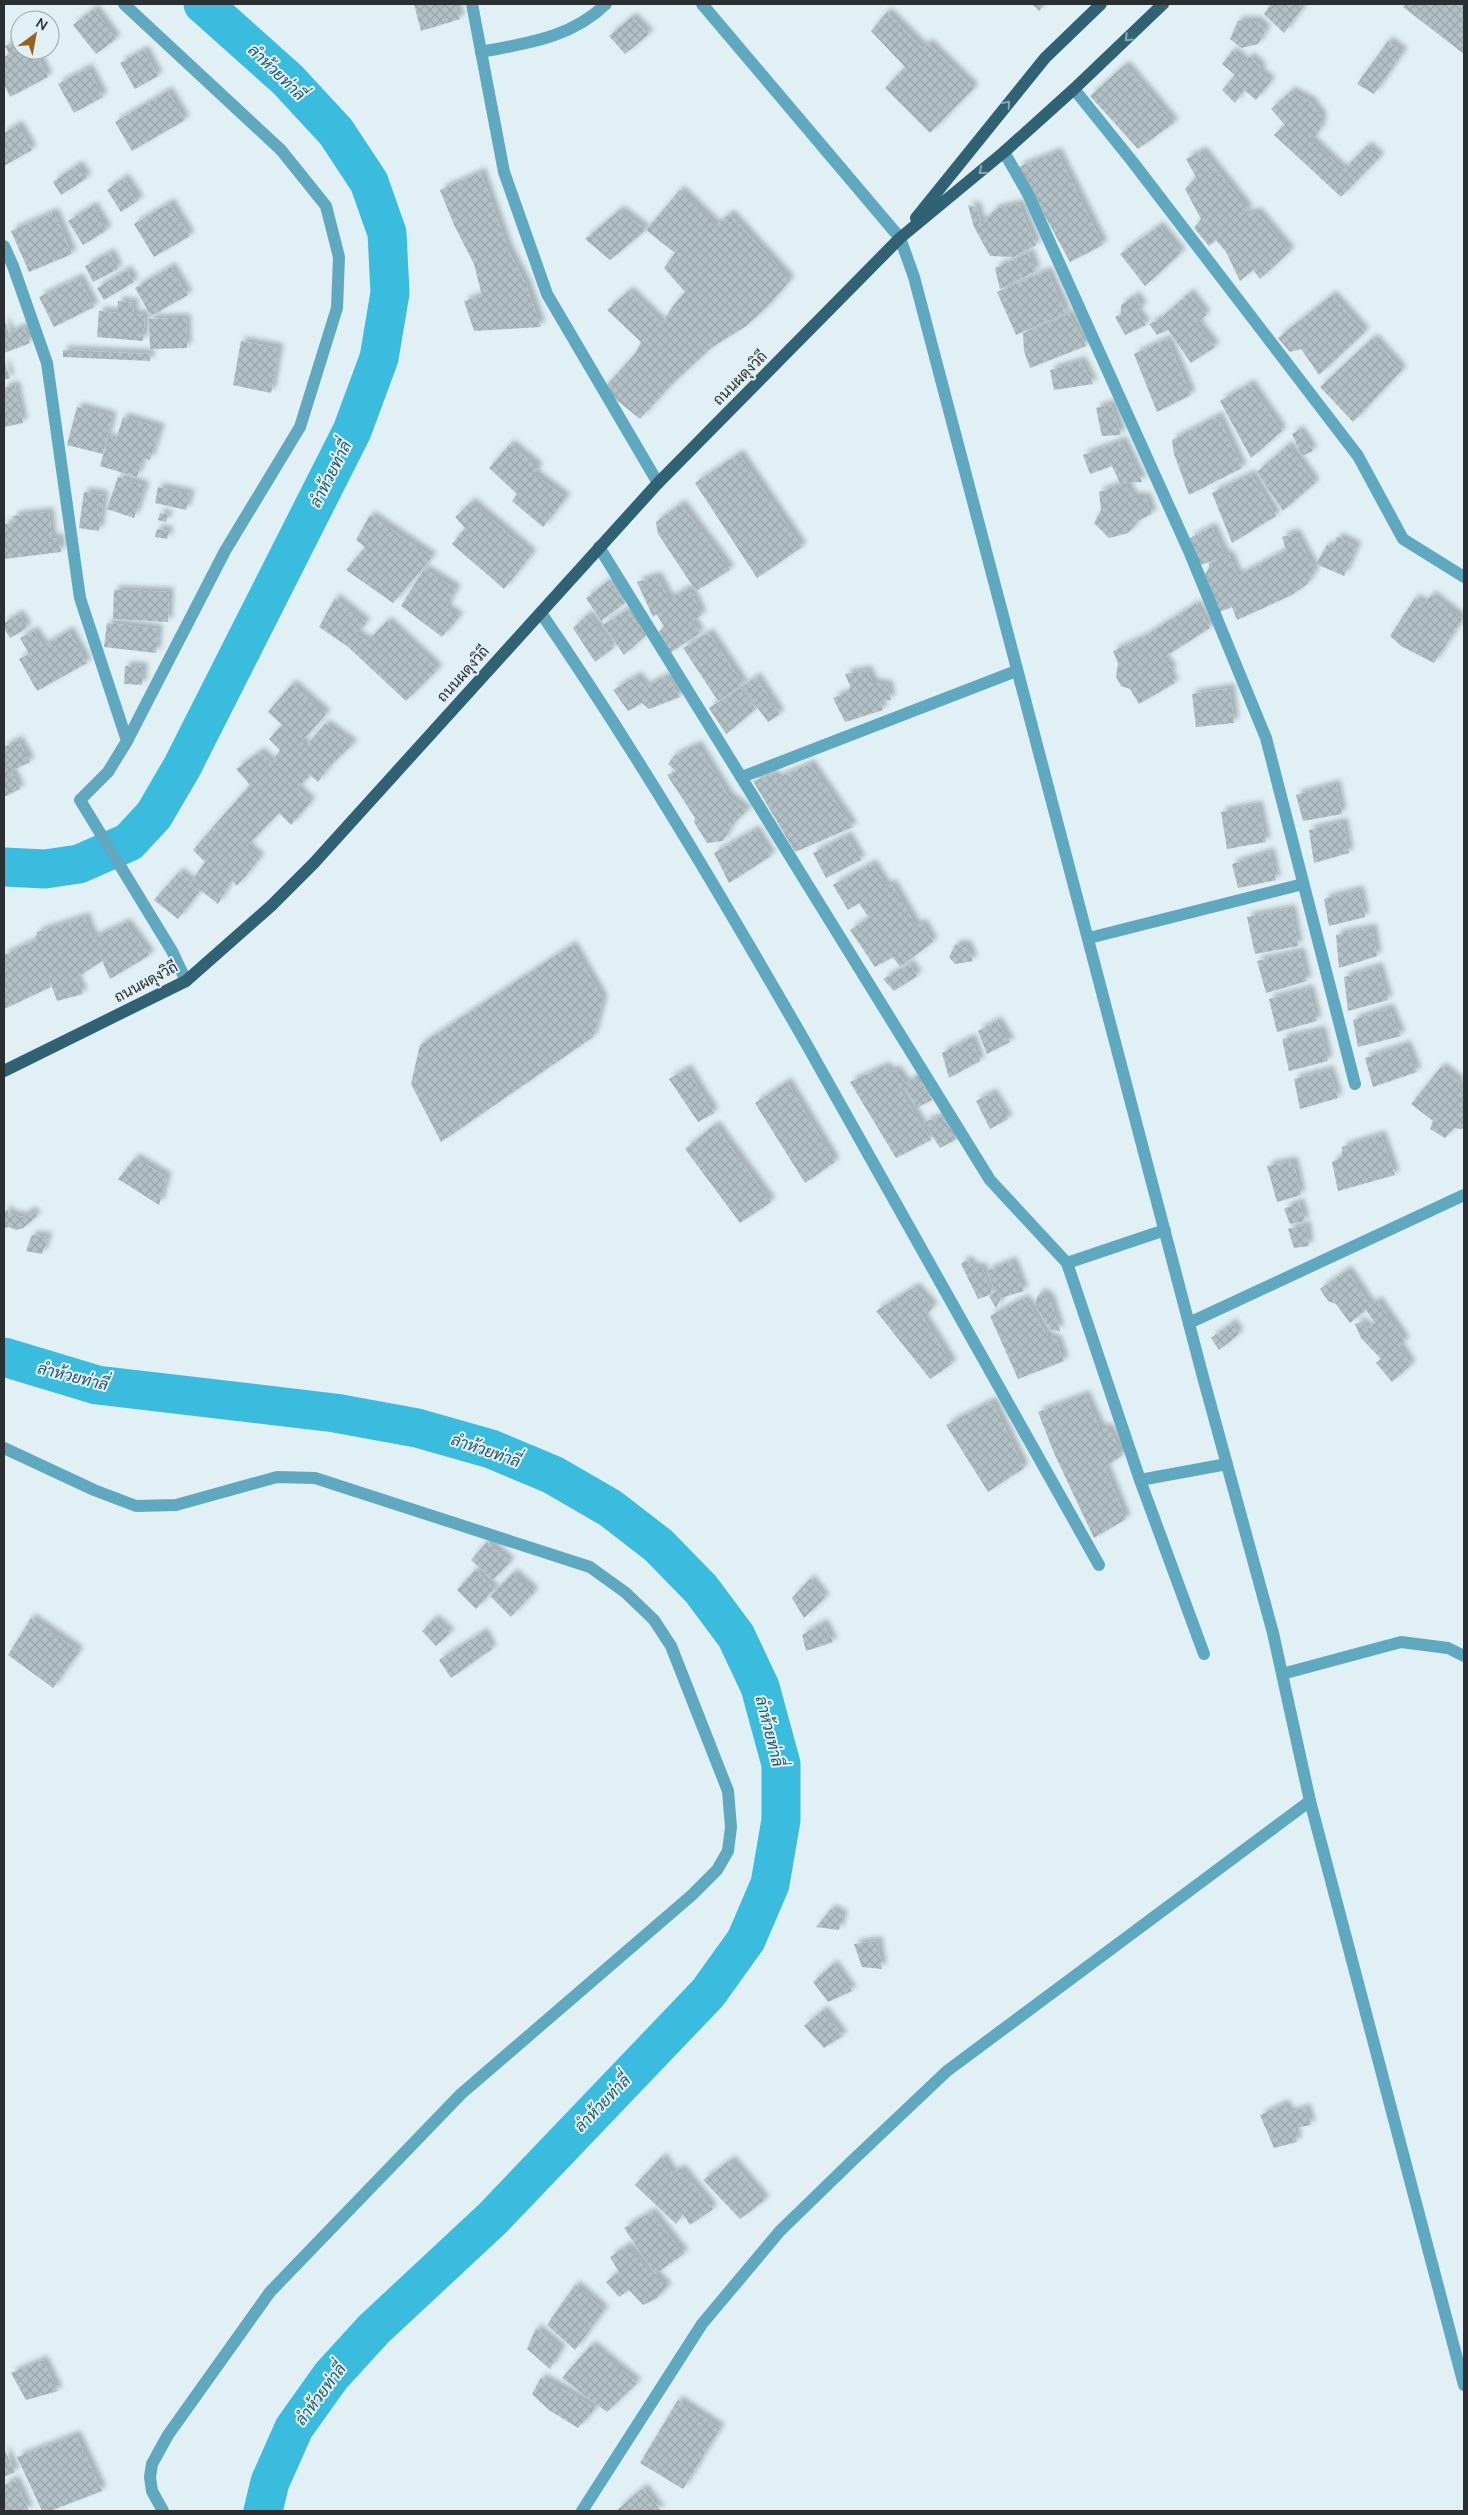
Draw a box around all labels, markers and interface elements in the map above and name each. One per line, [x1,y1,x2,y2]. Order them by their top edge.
north arrow [10,10,60,60]
text: N [33,14,51,34]
one-way arrow [1125,32,1134,41]
water label: ลำห้วยท่าลี่ [244,37,314,106]
one-way arrow [1001,100,1010,109]
one-way arrow [979,165,988,173]
street label: ถนนผดุงวิถี [708,346,772,410]
water label: ลำห้วยท่าลี่ [301,434,356,511]
street label: ถนนผดุงวิถี [432,642,494,707]
street label: ถนนผดุงวิถี [111,957,182,1008]
water label: ลำห้วยท่าลี่ [36,1354,113,1395]
water label: ลำห้วยท่าลี่ [449,1425,526,1472]
water label: ลำห้วยท่าลี่ [752,1693,793,1770]
water label: ลำห้วยท่าลี่ [567,2066,636,2136]
water label: ลำห้วยท่าลี่ [287,2355,351,2429]

